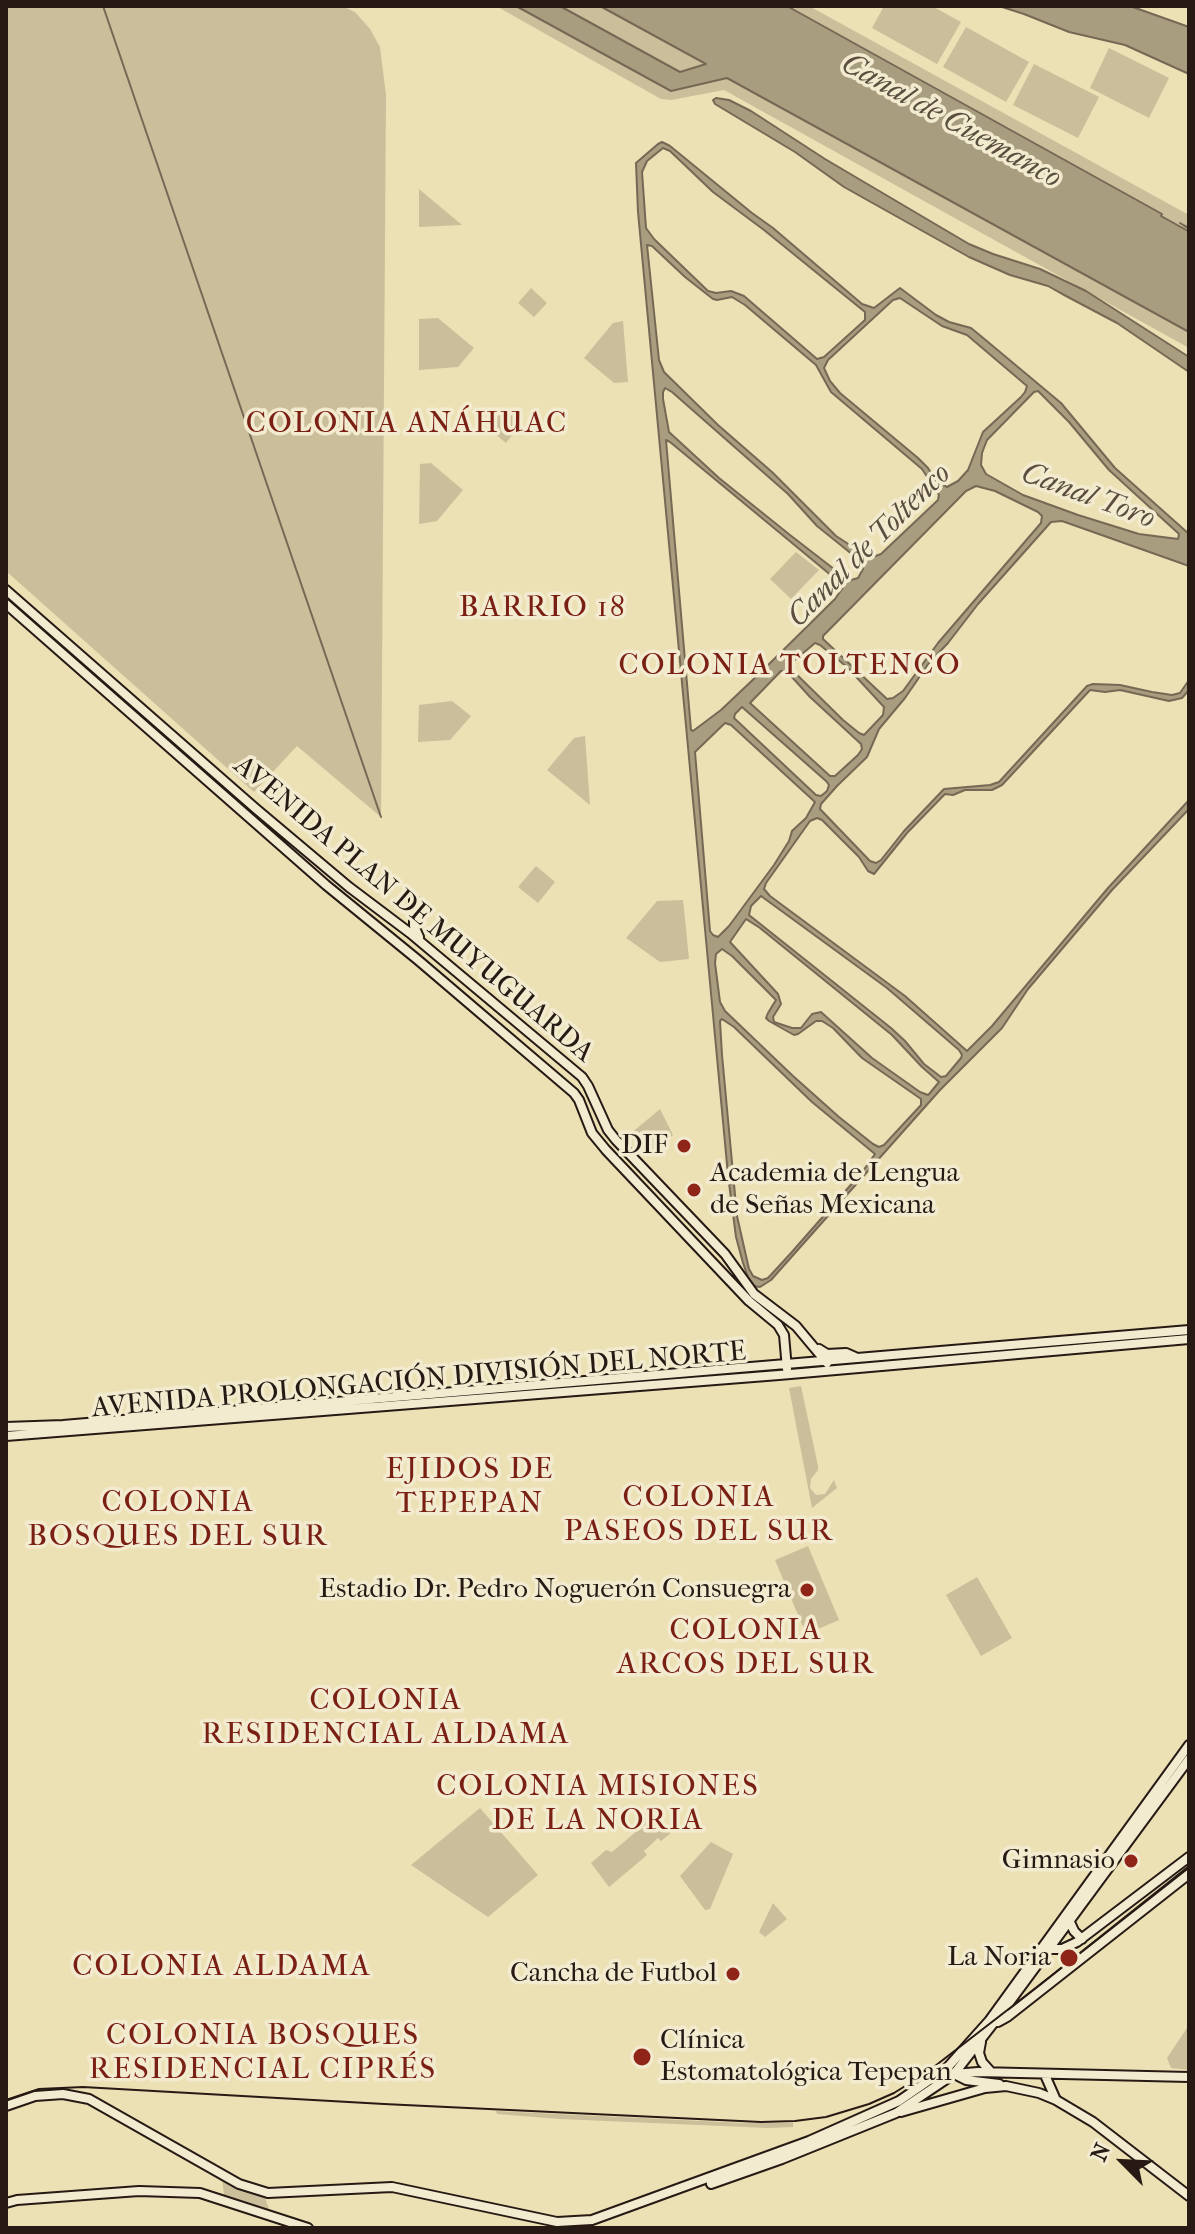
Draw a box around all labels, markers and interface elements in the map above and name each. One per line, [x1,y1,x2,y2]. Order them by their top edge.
water label: Canal de Cuemanco [835,47,1067,197]
district label: COLONIA ANÁHUAC [246,407,568,443]
water label: Canal Toro [1016,456,1160,538]
water label: Canal de Toltenco [781,457,959,635]
district label: BARRIO 18 [459,591,627,627]
district label: COLONIA TOLTENCO [619,649,961,685]
street label: AVENIDA PLAN DE MUYUGUARDA [226,749,600,1071]
place label: DIF [621,1129,668,1163]
marker: DIF [675,1137,693,1155]
place label: Academia de Lengua de Señas Mexicana [710,1157,959,1223]
marker: Academia de Lengua de Señas Mexicana [685,1181,703,1199]
street label: AVENIDA PROLONGACIÓN DIVISIÓN DEL NORTE [90,1336,748,1426]
district label: EJIDOS DE TEPEPAN [386,1453,554,1524]
district label: COLONIA PASEOS DEL SUR [564,1481,834,1552]
district label: COLONIA BOSQUES DEL SUR [28,1486,328,1556]
place label: Estadio Dr. Pedro Noguerón Consuegra [319,1573,791,1607]
marker: Estadio Dr. Pedro Noguerón Consuegra [798,1581,816,1599]
district label: COLONIA ARCOS DEL SUR [617,1614,875,1684]
district label: COLONIA RESIDENCIAL ALDAMA [202,1684,570,1754]
district label: COLONIA MISIONES DE LA NORIA [436,1770,760,1840]
place label: Gimnasio [1002,1844,1115,1878]
marker: Gimnasio [1122,1852,1140,1870]
place label: La Noria [947,1941,1051,1975]
marker: La Noria [1058,1947,1080,1969]
district label: COLONIA ALDAMA [72,1950,372,1986]
place label: Cancha de Futbol [510,1957,717,1991]
marker: Cancha de Futbol [724,1965,742,1983]
district label: COLONIA BOSQUES RESIDENCIAL CIPRÉS [89,2019,437,2090]
place label: Clínica Estomatológica Tepepan [660,2024,952,2090]
marker: Clínica Estomatológica Tepepan [631,2046,653,2068]
north arrow [1083,2122,1163,2202]
text: N [1086,2139,1116,2165]

